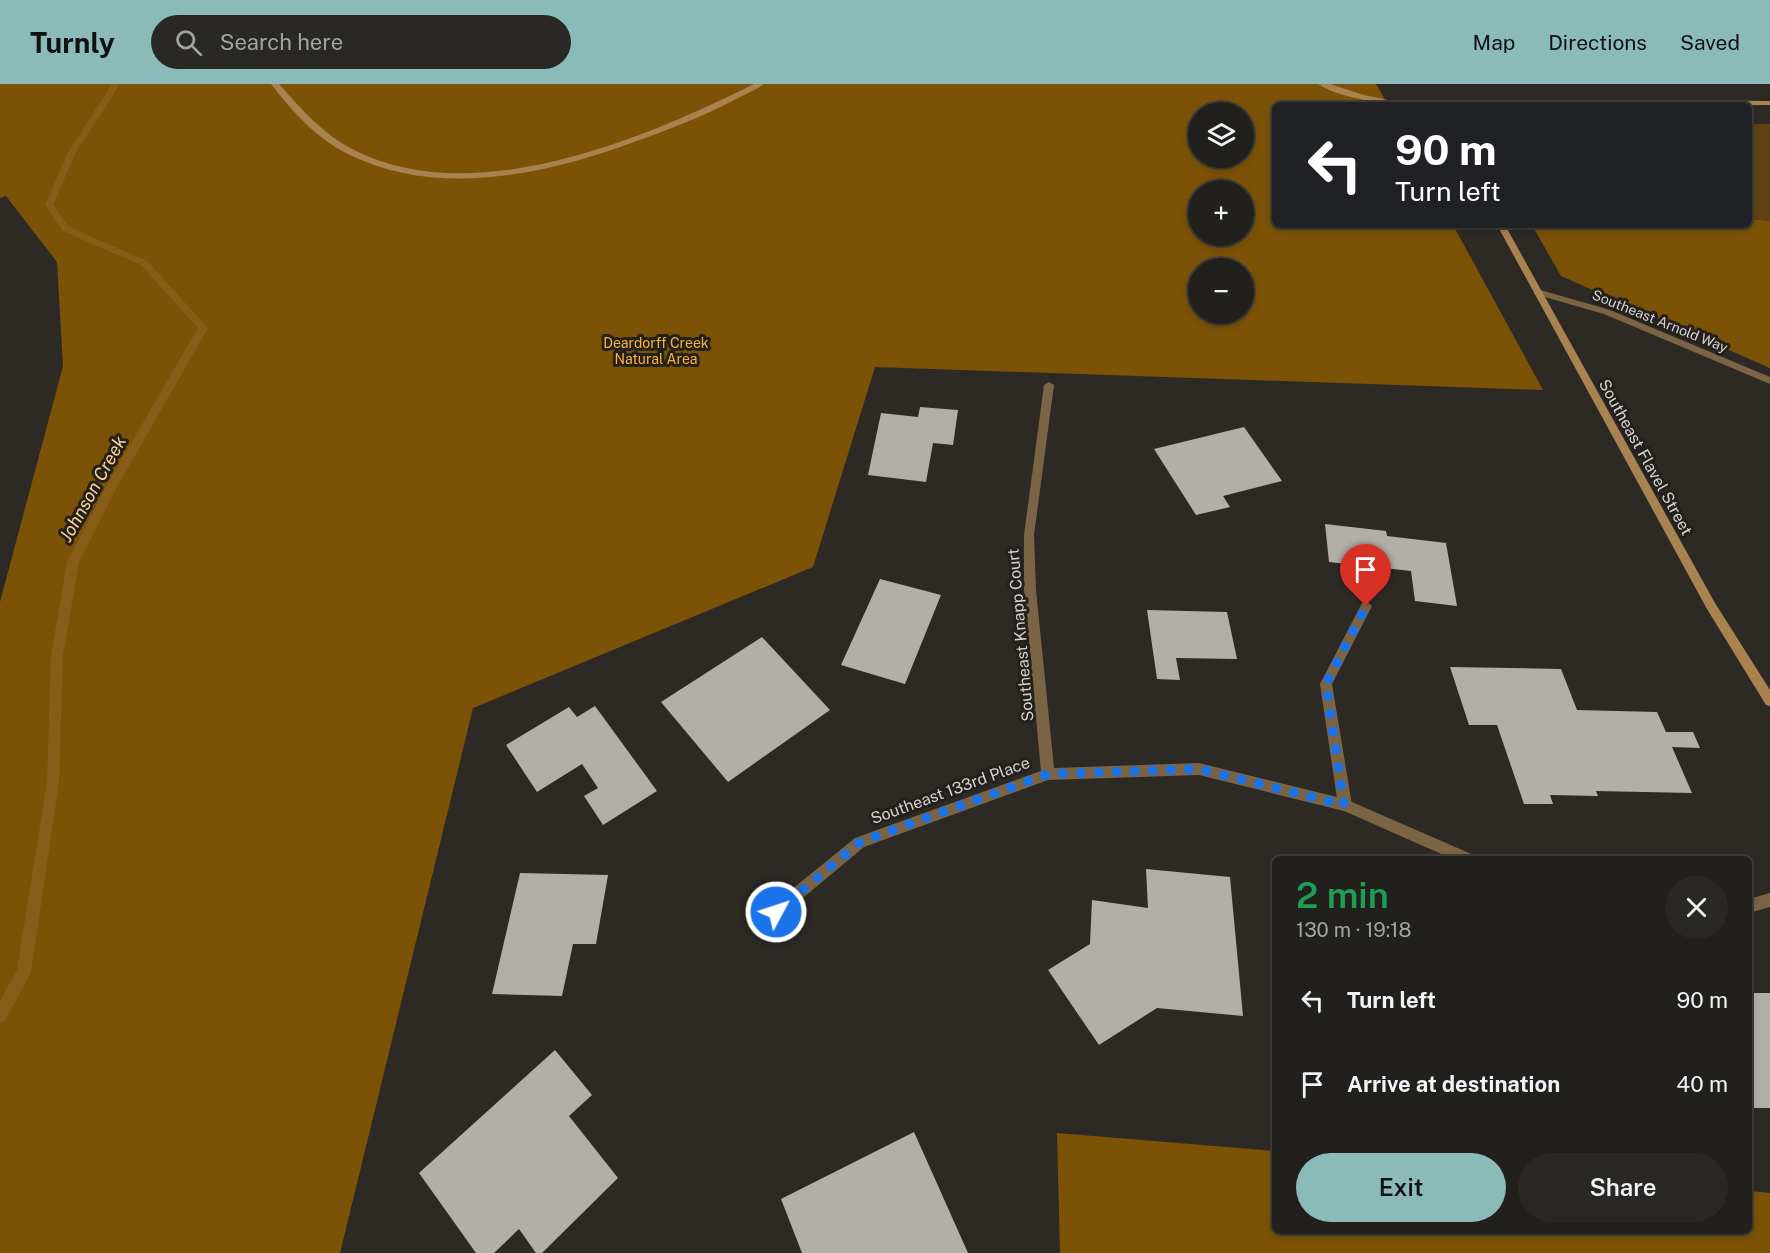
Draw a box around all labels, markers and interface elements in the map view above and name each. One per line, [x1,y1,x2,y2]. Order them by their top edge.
search box [151,15,571,69]
text: Turnly [30,26,115,59]
icon: search [172,26,205,59]
text: Search here [220,29,343,55]
text: Map [1473,30,1515,55]
text: Directions [1548,30,1647,55]
text: Saved [1680,30,1740,55]
map controls [1188,102,1254,324]
button: layers [1188,102,1254,168]
text: 90 m [1395,125,1497,174]
icon: left [1296,126,1374,204]
text: Turn left [1395,175,1501,207]
button: + [1188,180,1254,246]
button: − [1188,258,1254,324]
street label: Southeast Arnold Way [1590,286,1731,356]
park label: Deardorff Creek Natural Area [603,335,709,367]
street label: Southeast Flavel Street [1595,376,1696,539]
water label: Johnson Creek [55,432,130,545]
pin [1340,544,1391,606]
street label: Southeast Knapp Court [1003,548,1038,722]
icon: arrive [1349,553,1382,586]
street label: Southeast 133rd Place [868,753,1032,828]
text: 2 min [1296,874,1389,916]
button: close [1665,876,1728,939]
position arrow [744,880,808,944]
text: 130 m · 19:18 [1296,918,1411,942]
icon: left [1296,984,1329,1017]
text: Turn left [1347,987,1436,1013]
text: 90 m [1677,987,1728,1013]
icon: arrive [1296,1068,1329,1101]
text: Arrive at destination [1347,1071,1560,1097]
text: 40 m [1676,1071,1728,1097]
button: Exit [1296,1153,1506,1222]
button: Share [1518,1153,1728,1222]

